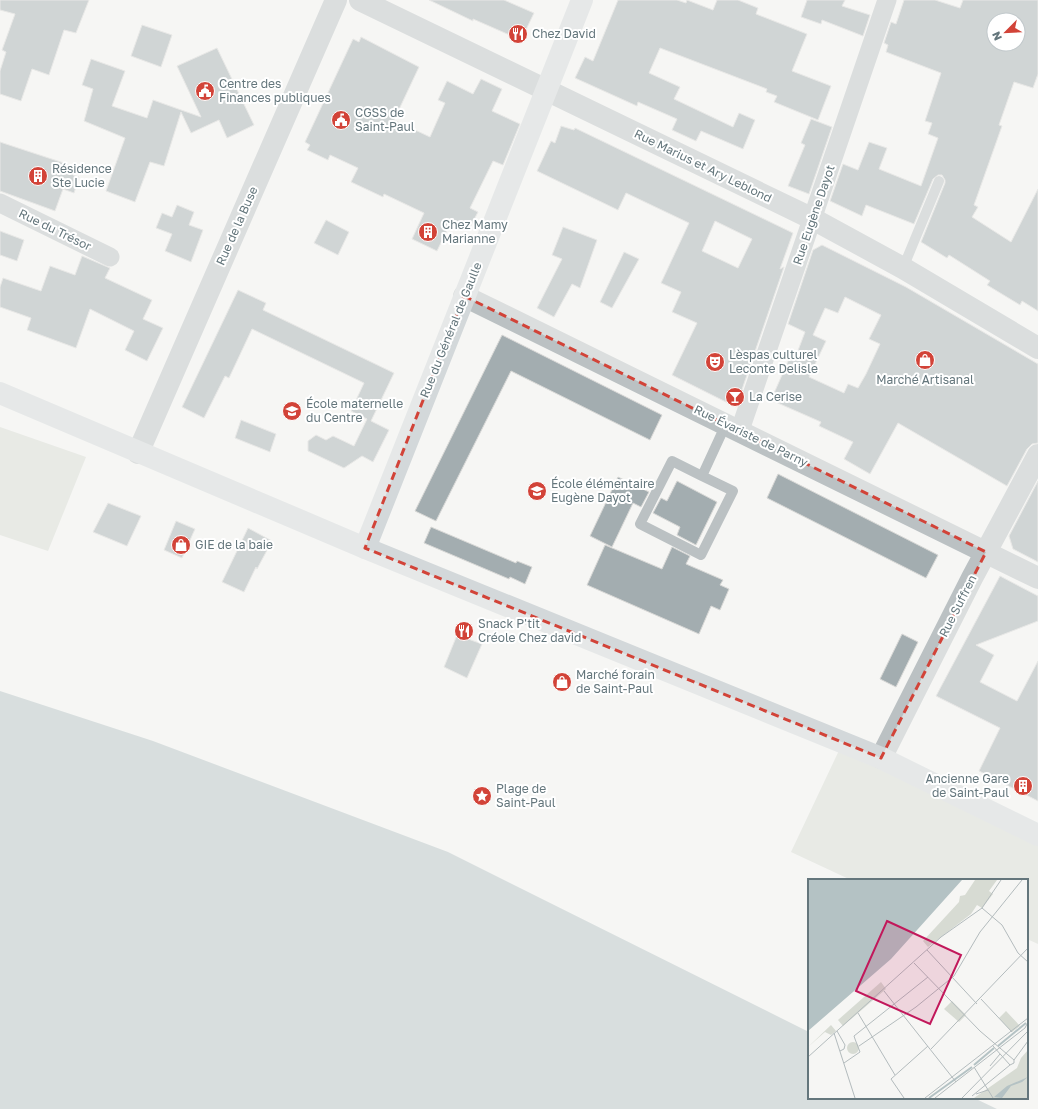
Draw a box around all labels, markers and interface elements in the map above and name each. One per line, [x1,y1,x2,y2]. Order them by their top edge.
north arrow [986,12,1026,52]
restaurant icon: Chez David [507,23,529,45]
place label: Chez David [532,26,596,41]
text: N [989,30,1004,43]
place label: Centre des Finances publiques [219,76,331,105]
public building icon: Centre des Finances publiques [194,80,216,102]
place label: CGSS de Saint-Paul [355,105,415,134]
public building icon: CGSS de Saint-Paul [330,109,352,131]
street label: Rue Marius et Ary Leblond [632,126,774,205]
place label: Résidence Ste Lucie [52,161,112,190]
street label: Rue Eugène Dayot [789,163,838,267]
building icon: Résidence Ste Lucie [27,165,49,187]
street label: Rue de la Buse [212,184,261,268]
street label: Rue du Trésor [16,206,94,254]
place label: Chez Mamy Marianne [442,217,508,246]
building icon: Chez Mamy Marianne [417,221,439,243]
street label: Rue du Général de Gaulle [416,260,485,400]
place label: Lèspas culturel Leconte Delisle [729,347,818,376]
shop icon: Marché Artisanal [914,349,936,371]
theatre icon: Lèspas culturel Leconte Delisle [704,351,726,373]
place label: Marché Artisanal [876,372,974,387]
bar icon: La Cerise [724,386,746,408]
place label: La Cerise [749,389,802,404]
place label: École maternelle du Centre [306,396,403,425]
school or university icon: École maternelle du Centre [281,400,303,422]
street label: Rue Évariste de Parny [692,401,811,470]
place label: École élémentaire Eugène Dayot [551,476,654,505]
school or university icon: École élémentaire Eugène Dayot [526,480,548,502]
shop icon: GIE de la baie [170,534,192,556]
place label: GIE de la baie [195,537,273,552]
street label: Rue Suffren [935,572,980,639]
place label: Snack P'tit Créole Chez david [478,616,581,645]
restaurant icon: Snack P'tit Créole Chez david [453,620,475,642]
place label: Marché forain de Saint-Paul [576,667,655,696]
shop icon: Marché forain de Saint-Paul [551,671,573,693]
place label: Ancienne Gare de Saint-Paul [925,771,1009,800]
building icon: Ancienne Gare de Saint-Paul [1012,775,1034,797]
place label: Plage de Saint-Paul [496,781,556,810]
place icon: Plage de Saint-Paul [471,785,493,807]
inset map [808,879,1028,1099]

